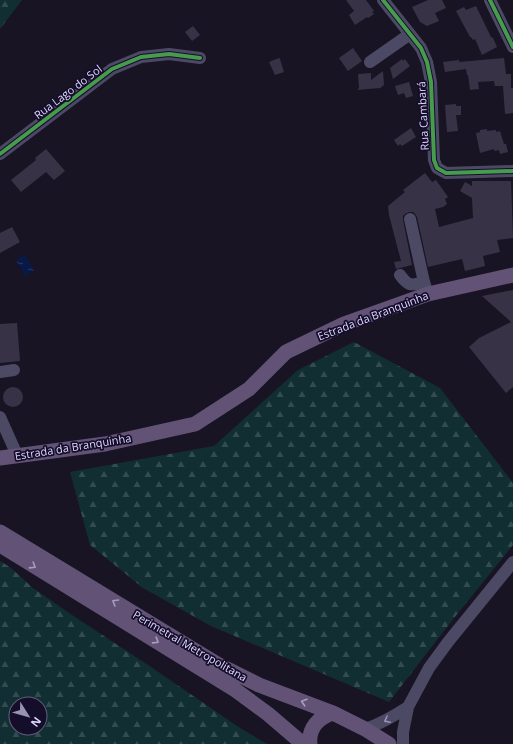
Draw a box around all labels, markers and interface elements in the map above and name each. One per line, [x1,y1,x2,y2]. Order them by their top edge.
street label: Rua Lago do Sol [31,61,105,122]
street label: Rua Cambará [413,81,432,151]
street label: Estrada da Branquinha [315,287,430,344]
street label: Estrada da Branquinha [14,430,132,463]
one-way arrow [29,561,36,568]
one-way arrow [112,600,119,607]
street label: Perimetral Metropolitana [130,607,250,684]
one-way arrow [152,636,159,644]
north arrow [8,696,48,736]
one-way arrow [301,698,308,707]
text: N [28,714,45,730]
one-way arrow [384,715,391,722]

